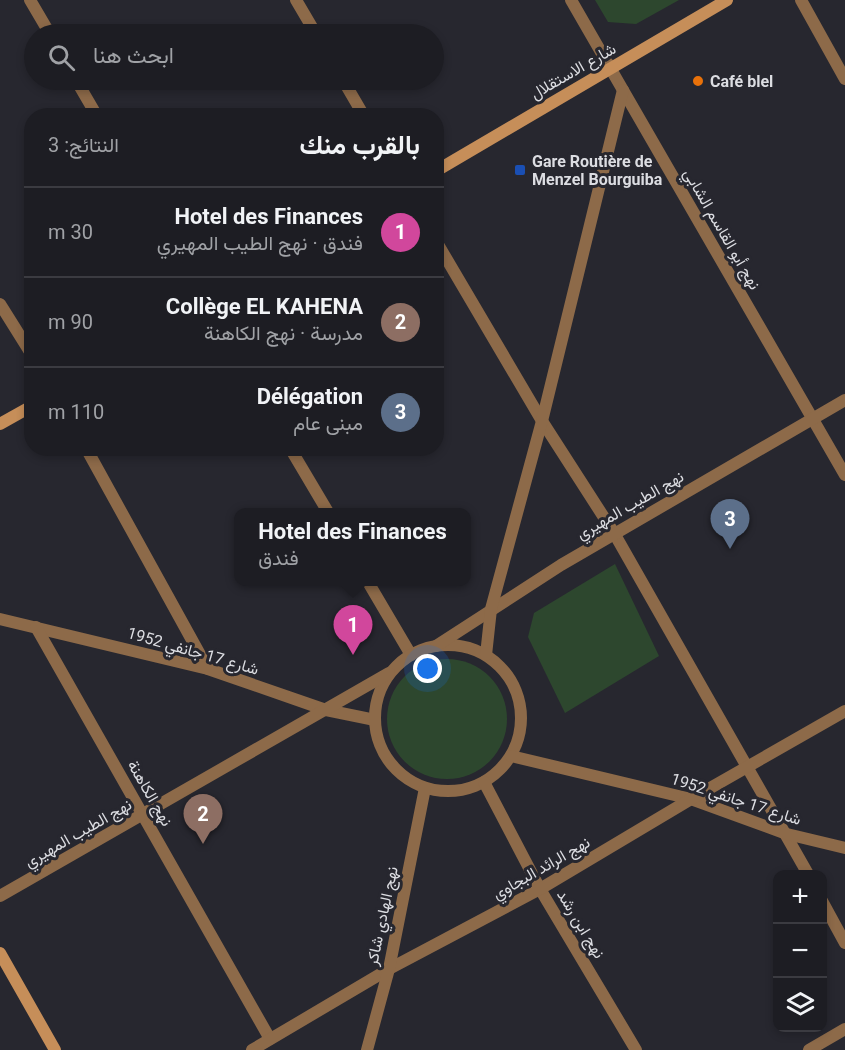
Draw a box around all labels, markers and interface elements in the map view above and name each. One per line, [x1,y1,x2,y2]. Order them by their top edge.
search box [24,24,444,90]
street label: شارع الاستقلال [527,39,620,105]
icon: search [45,41,78,74]
text: ابحث هنا [93,43,174,68]
place label: Café blel [710,72,773,91]
marker: Café blel [691,74,705,88]
text: بالقرب منك [299,130,420,160]
text: النتائج: 3 [48,133,119,157]
place label: Gare Routière de Menzel Bourguiba [532,152,663,189]
marker: Gare Routière de Menzel Bourguiba [513,163,527,177]
street label: نهج أبو القاسم الشابي [676,165,764,295]
text: Hotel des Finances [174,204,363,229]
text: 30 m [48,220,93,244]
text: 1 [395,220,406,244]
text: فندق · نهج الطيب المهيري [157,231,363,255]
text: Collège EL KAHENA [166,294,363,319]
text: 90 m [48,310,93,334]
text: 2 [395,310,406,334]
text: مدرسة · نهج الكاهنة [204,321,363,345]
text: Délégation [257,384,363,409]
text: 110 m [48,400,104,424]
text: 3 [395,400,406,424]
text: مبنى عام [293,411,363,435]
street label: نهج الطيب المهيري [573,467,689,547]
pin: 3 [710,500,750,549]
popup [234,508,471,586]
text: Hotel des Finances [258,519,447,544]
text: فندق [258,546,299,570]
pin: 1 [334,606,372,655]
street label: شارع 17 جانفي 1952 [124,623,261,683]
your location [413,654,442,683]
street label: نهج الكاهنة [122,757,176,830]
street label: شارع 17 جانفي 1952 [667,769,804,833]
pin: 2 [184,794,222,844]
street label: نهج الطيب المهيري [21,795,137,875]
street label: نهج الرائد البجاوي [489,832,595,907]
street label: نهج الهادي شاكر [362,865,406,969]
map controls [773,870,827,1032]
button: + [773,870,827,924]
street label: نهج ابن رشد [551,886,609,963]
button: − [773,924,827,978]
button: layers [773,978,827,1032]

